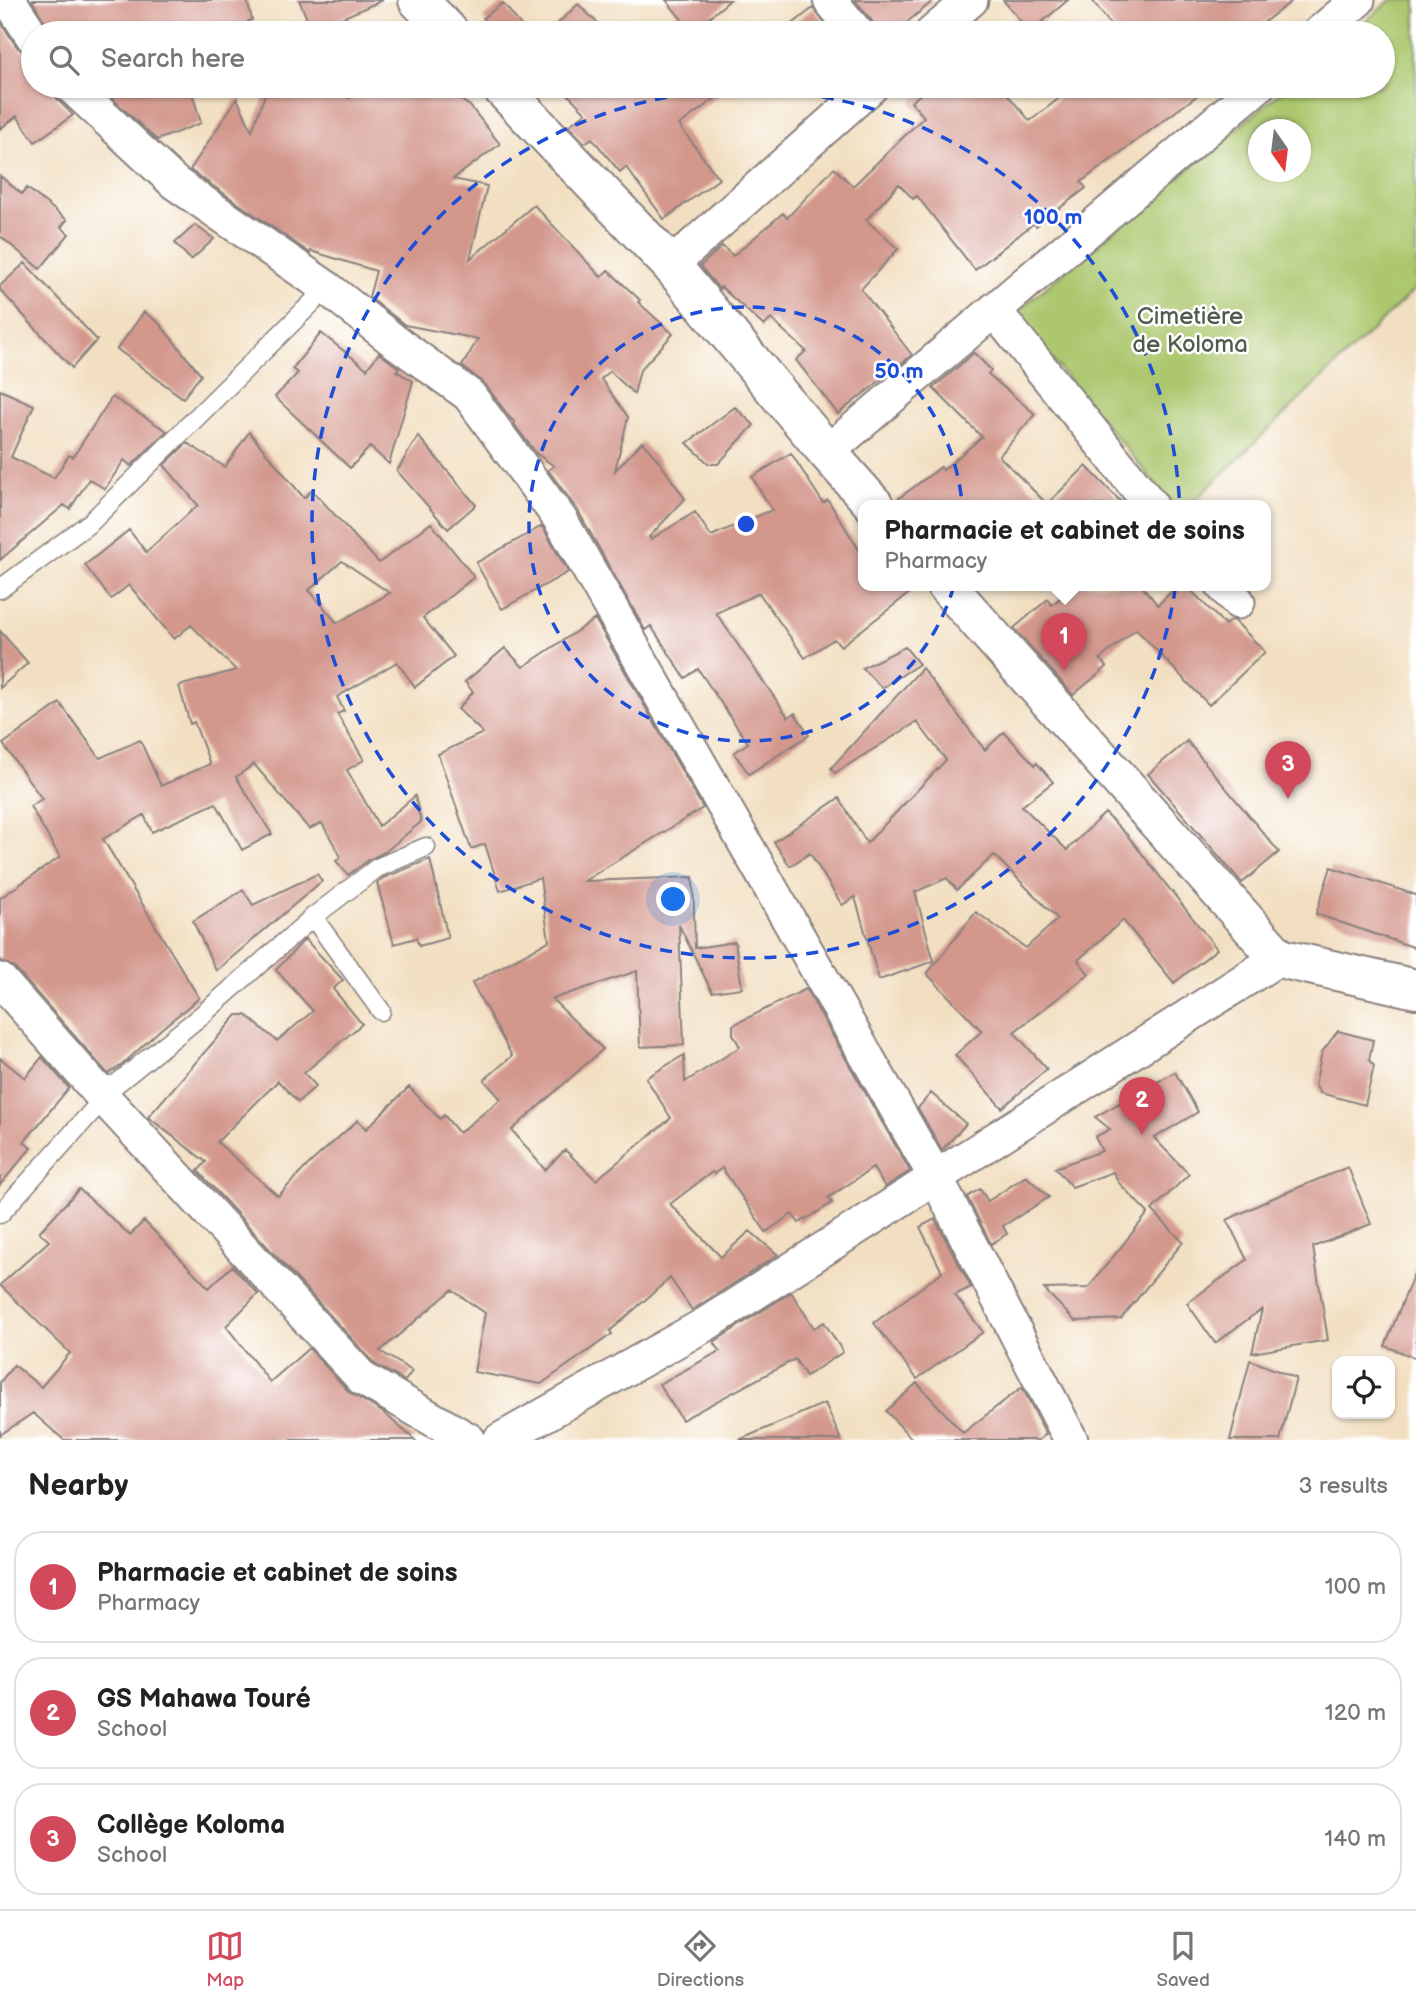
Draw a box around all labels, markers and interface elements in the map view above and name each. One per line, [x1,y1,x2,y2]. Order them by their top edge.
search box [21,21,1395,98]
icon: search [45,41,83,79]
text: Search here [101,44,245,75]
north arrow [1248,119,1311,182]
text: 100 m [1024,205,1082,230]
park label: Cimetière de Koloma [1132,302,1248,359]
text: 50 m [875,359,923,384]
popup [858,500,1271,591]
centre of rings [734,512,758,536]
text: Pharmacie et cabinet de soins [884,516,1245,547]
text: Pharmacy [884,547,987,575]
pin: 1 [1041,613,1087,671]
pin: 3 [1265,741,1311,799]
your location [656,882,690,916]
pin: 2 [1119,1077,1165,1135]
map controls [1332,1356,1395,1419]
button: locate [1332,1356,1395,1419]
text: Nearby [28,1468,128,1504]
text: 3 results [1299,1472,1388,1500]
text: Pharmacie et cabinet de soins [97,1558,458,1589]
text: 1 [48,1573,58,1601]
text: 100 m [1325,1573,1386,1601]
text: Pharmacy [97,1589,200,1617]
text: GS Mahawa Touré [97,1684,311,1715]
text: 2 [46,1699,60,1727]
text: 120 m [1325,1699,1386,1727]
text: School [97,1715,167,1743]
text: Collège Koloma [97,1810,285,1841]
text: 3 [46,1825,60,1853]
text: 140 m [1324,1825,1386,1853]
text: School [97,1841,167,1869]
tab: Map [206,1927,244,1992]
tab: Directions [657,1927,744,1992]
tab: Saved [1156,1927,1210,1992]

